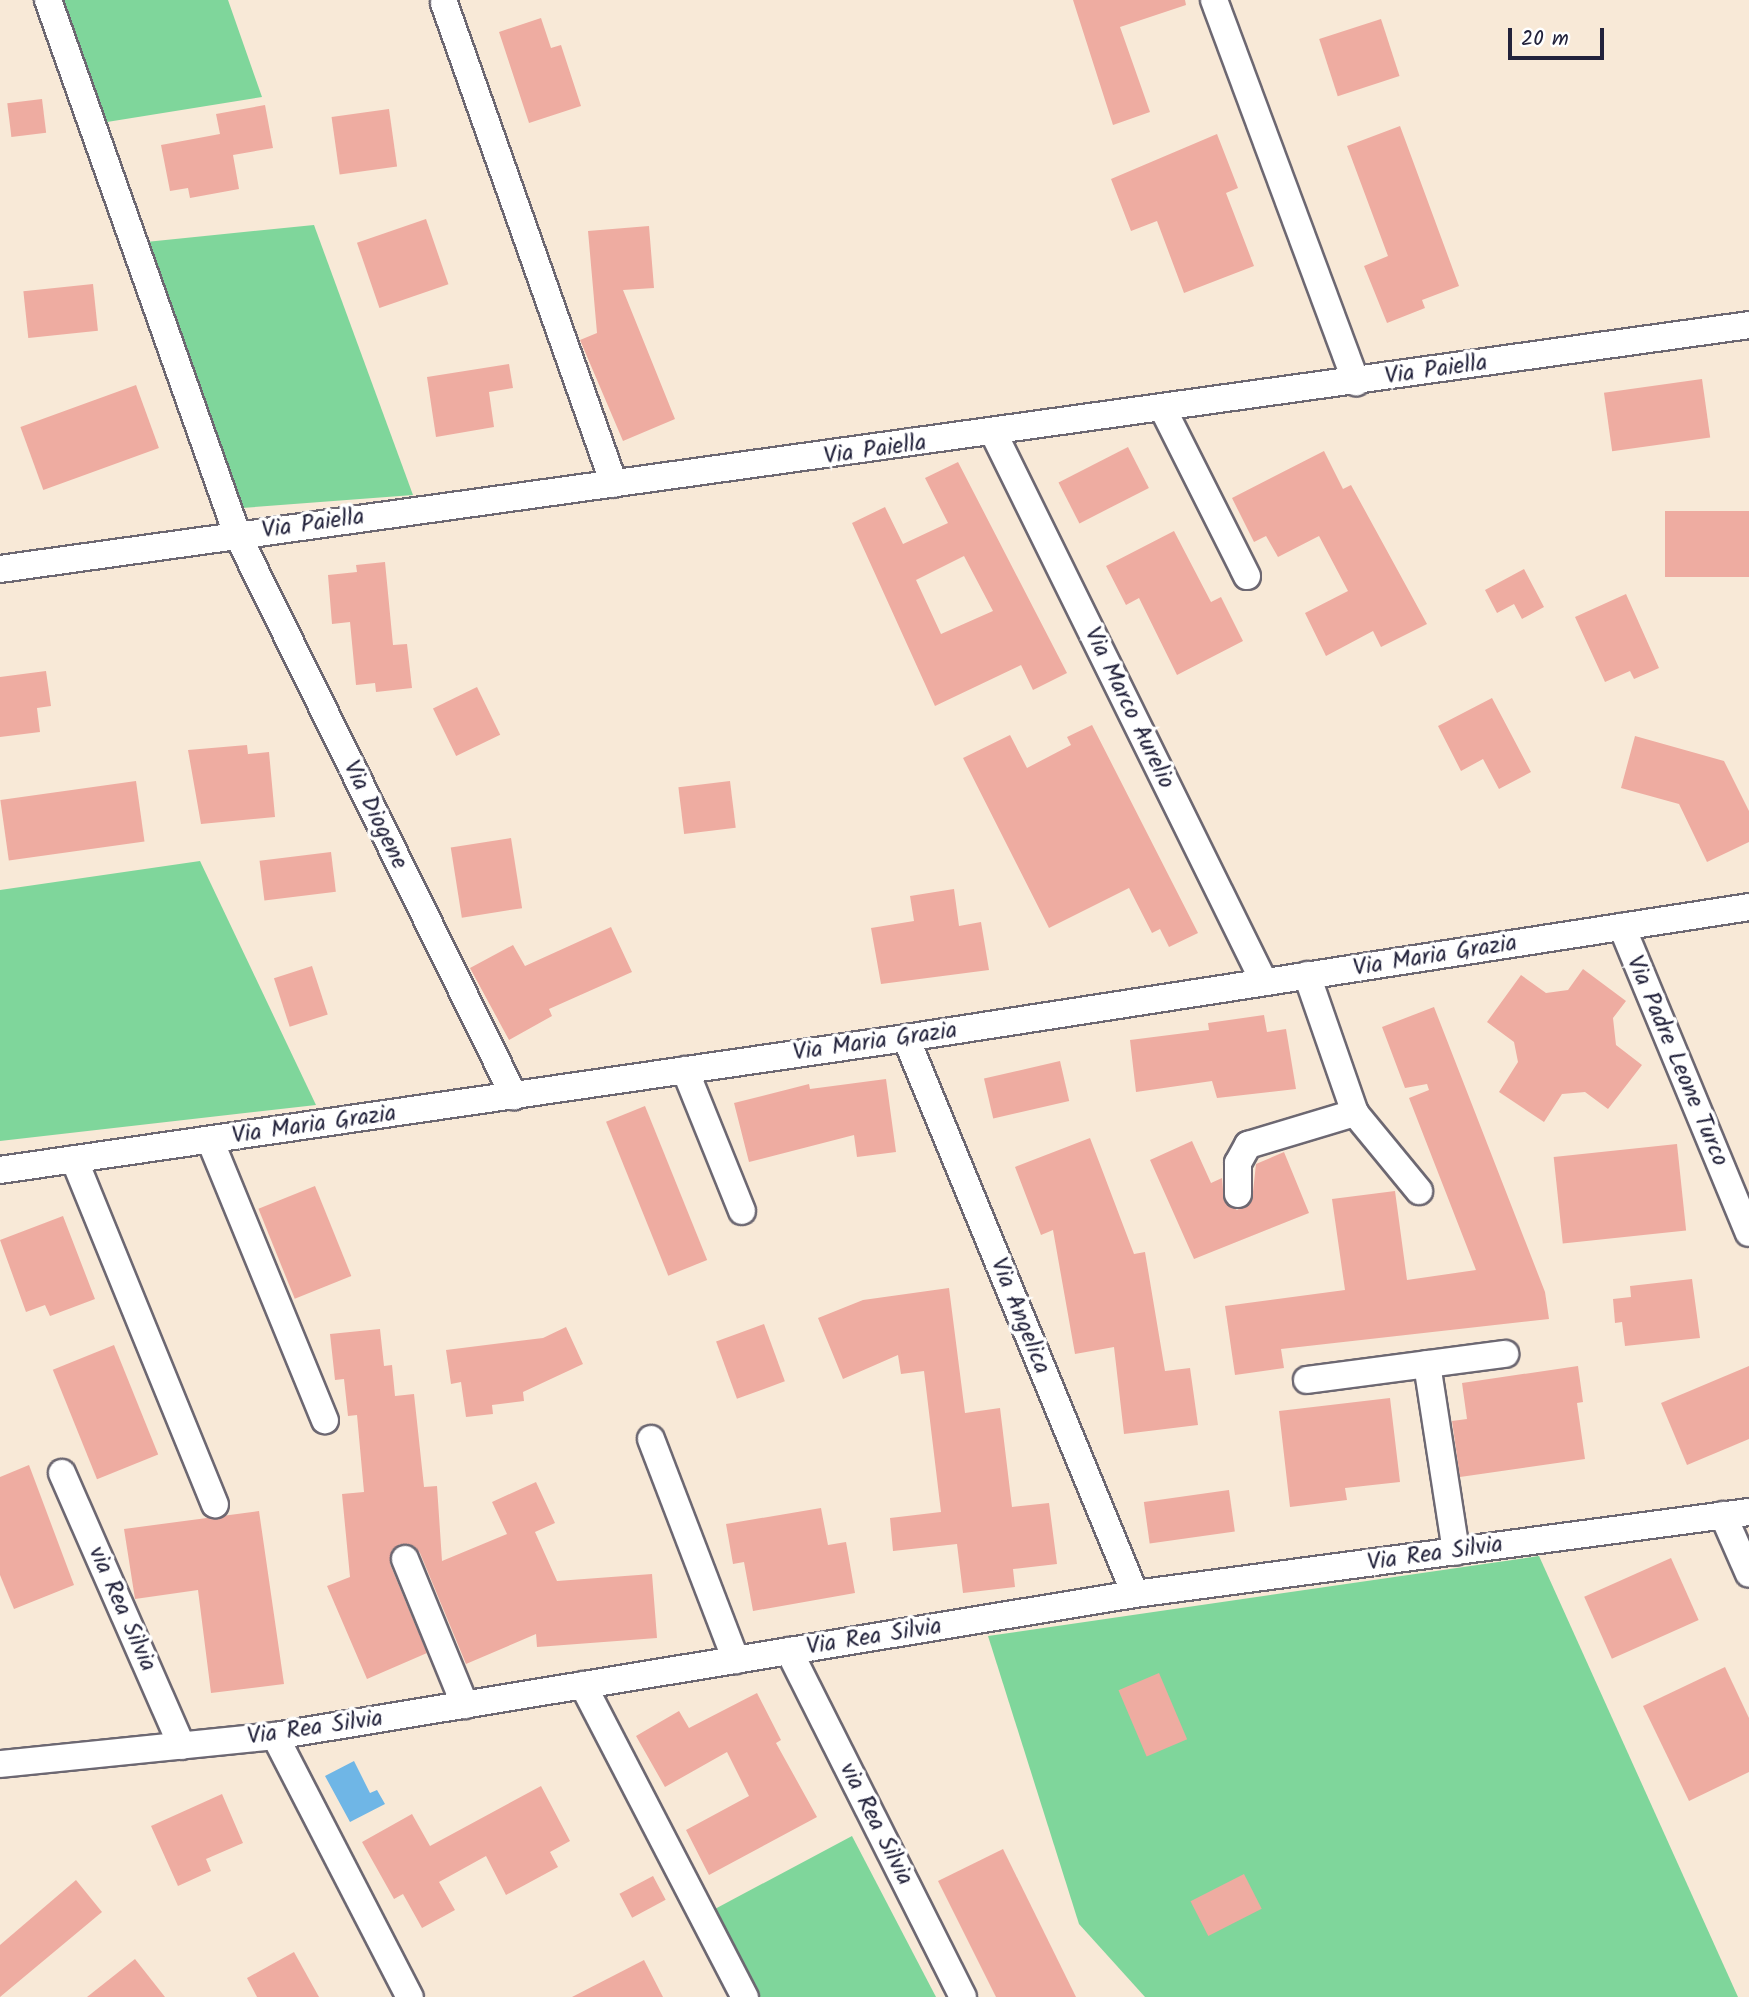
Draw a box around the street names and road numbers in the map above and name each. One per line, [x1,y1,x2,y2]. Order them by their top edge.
street label: Via Paiella [1383,349,1489,391]
street label: Via Paiella [822,429,928,471]
street label: Via Paiella [260,503,366,545]
street label: Via Marco Aurelio [1077,623,1181,793]
street label: Via Diogene [336,756,414,874]
street label: Via Maria Grazia [1351,929,1519,983]
street label: Via Padre Leone Turco [1620,951,1734,1171]
street label: Via Maria Grazia [791,1016,959,1068]
street label: Via Maria Grazia [230,1099,398,1151]
street label: Via Angelica [984,1254,1056,1378]
street label: Via Rea Silvia [1365,1530,1505,1578]
street label: via Rea Silvia [82,1542,162,1676]
street label: Via Rea Silvia [804,1612,944,1662]
street label: Via Rea Silvia [245,1704,385,1752]
street label: via Rea Silvia [833,1758,919,1890]

